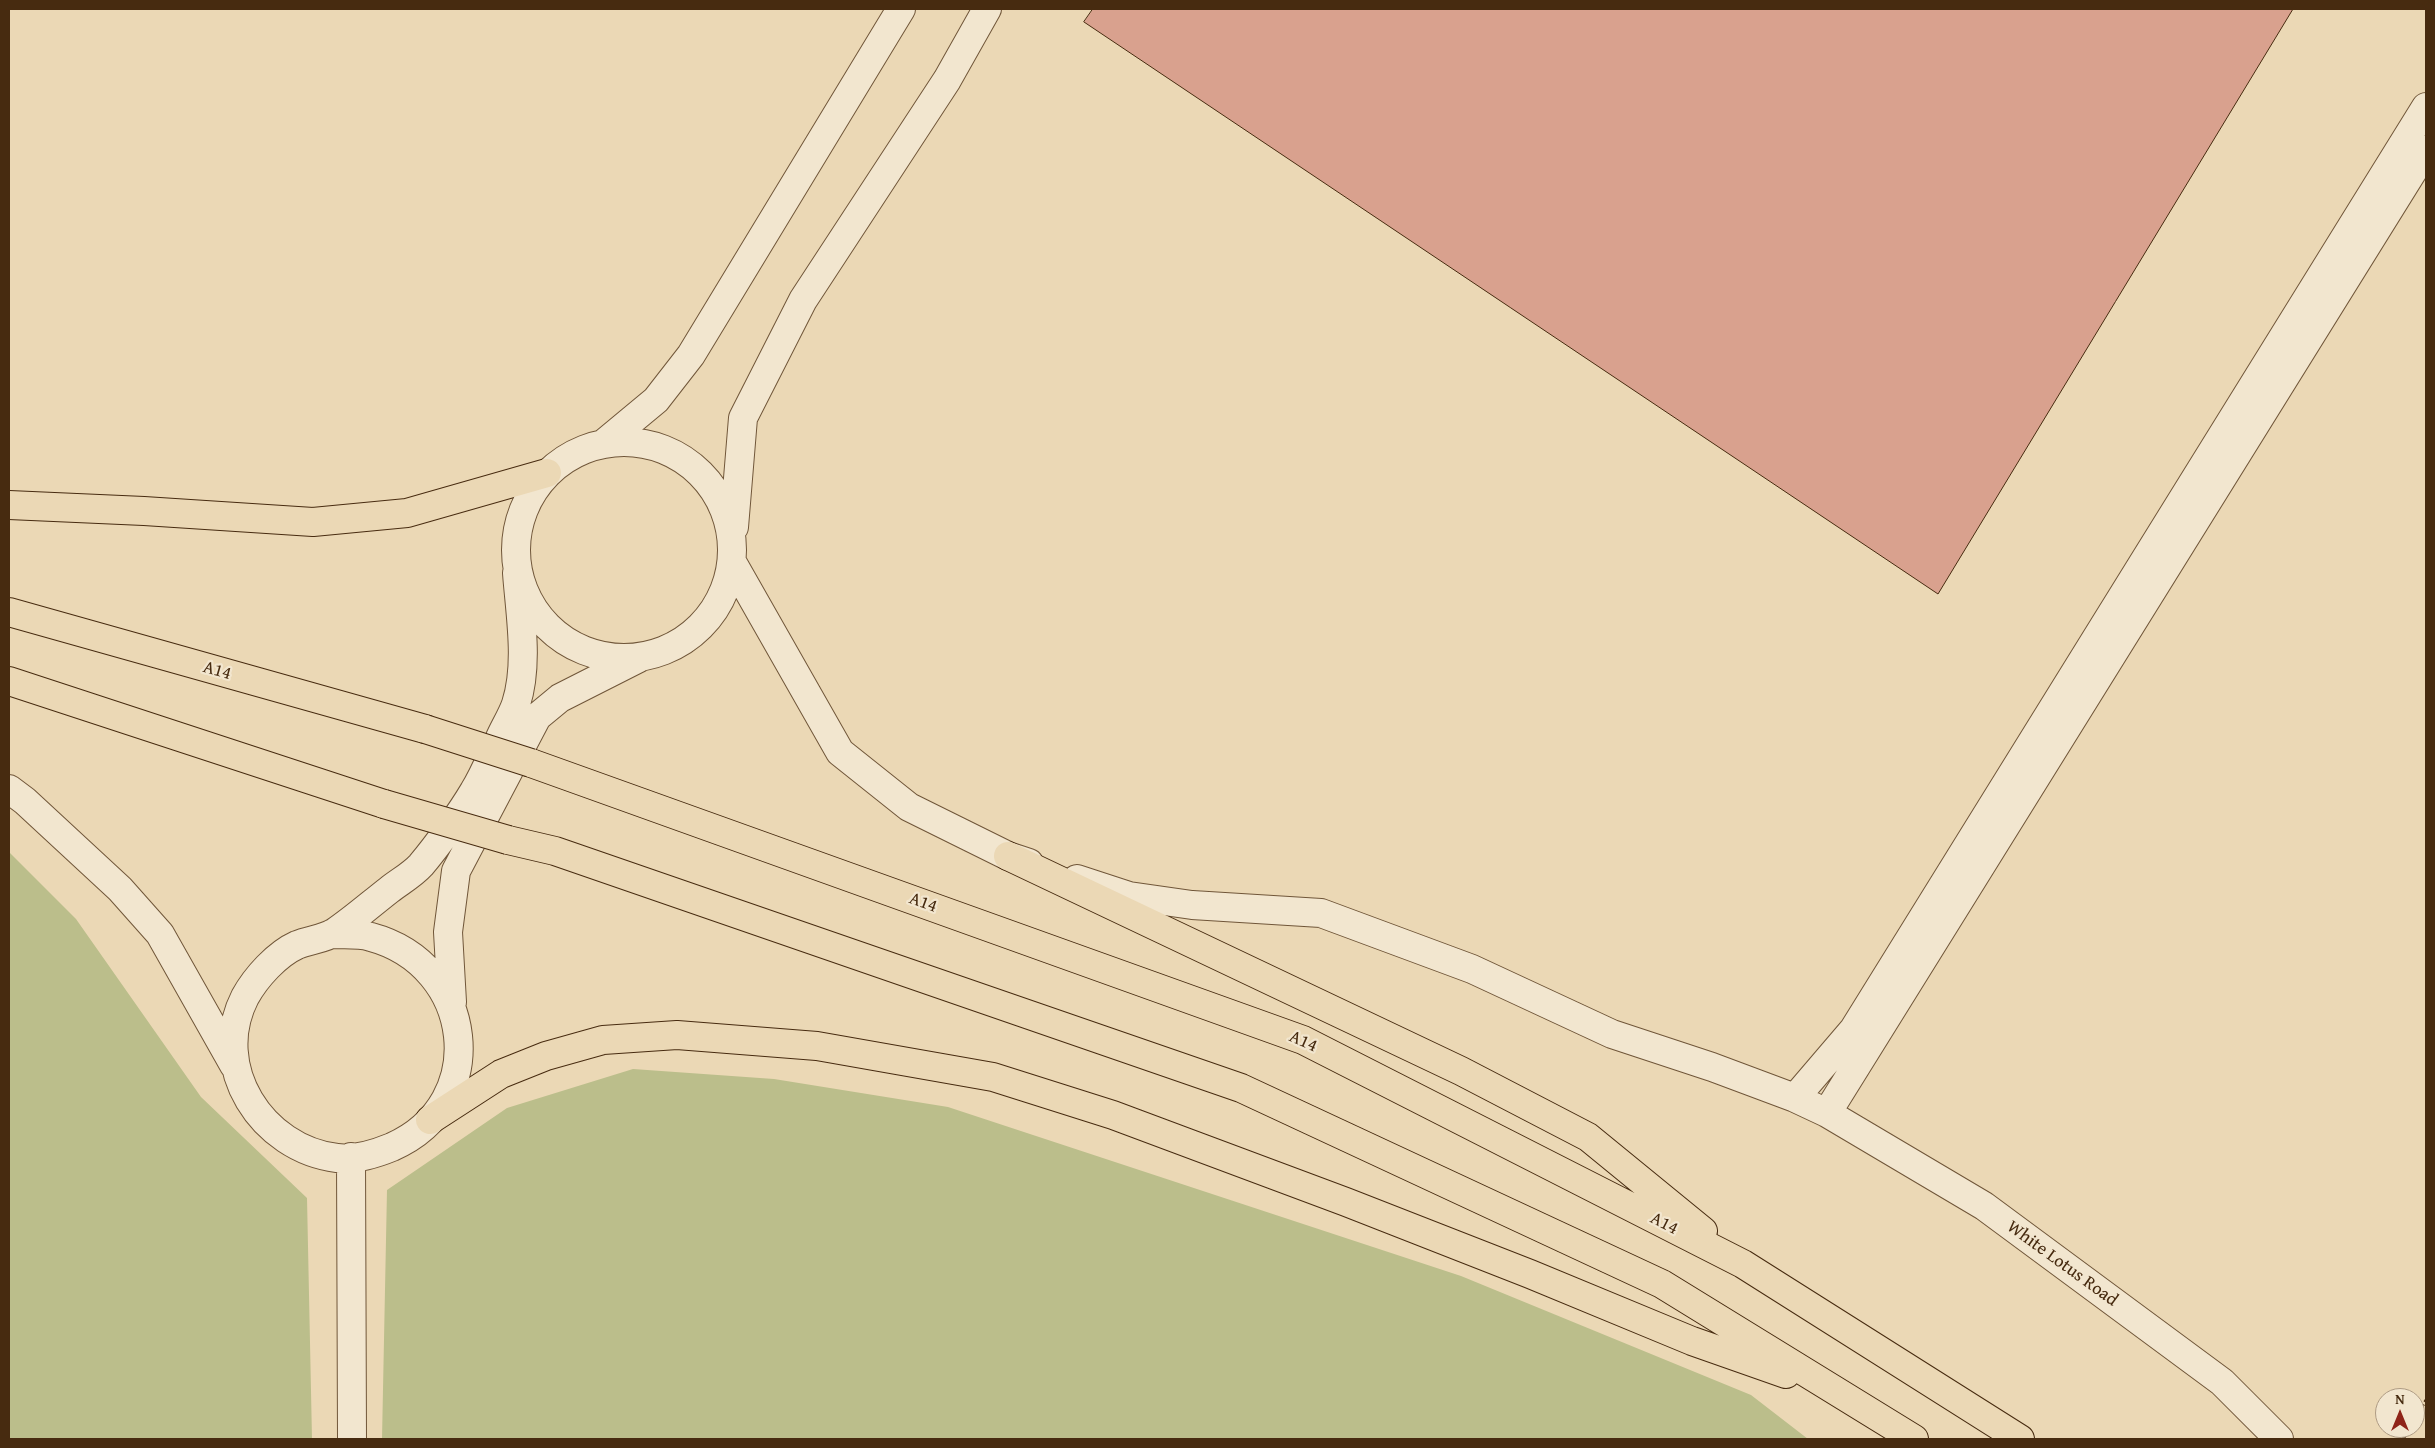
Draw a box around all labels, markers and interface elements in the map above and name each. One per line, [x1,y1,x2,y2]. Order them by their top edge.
street label: A14 [200,657,234,685]
street label: A14 [906,888,940,918]
street label: A14 [1286,1026,1320,1058]
street label: A14 [1647,1208,1681,1240]
street label: White Lotus Road [2002,1216,2122,1312]
north arrow [2375,1388,2425,1438]
text: N [2395,1389,2405,1409]

